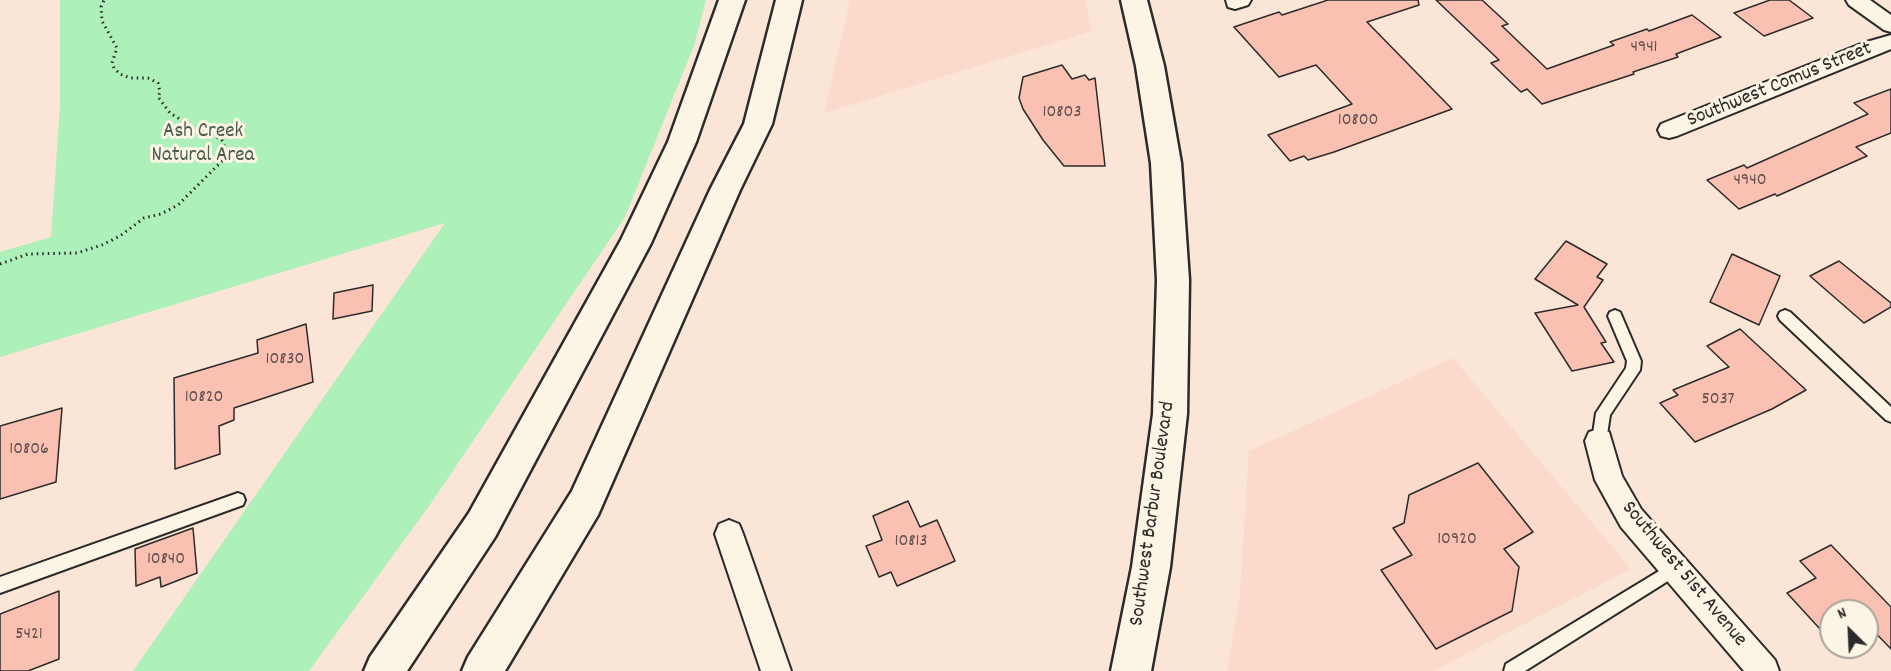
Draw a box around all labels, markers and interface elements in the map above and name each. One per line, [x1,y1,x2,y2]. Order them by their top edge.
street label: Southwest Comus Street [1684,37,1876,135]
house number: 4941 [1630,38,1658,60]
house number: 10803 [1043,103,1081,125]
house number: 10800 [1338,111,1378,133]
park label: Ash Creek Natural Area [152,120,254,170]
house number: 4940 [1734,171,1766,193]
house number: 10830 [266,350,304,372]
house number: 10820 [185,388,223,410]
house number: 5037 [1701,390,1735,412]
street label: Southwest Barbur Boulevard [1126,400,1182,628]
house number: 10806 [9,440,49,462]
street label: Southwest 51st Avenue [1615,497,1751,653]
house number: 10920 [1437,530,1477,552]
house number: 10813 [895,532,927,554]
house number: 10840 [147,550,185,572]
north arrow [1819,599,1879,659]
text: N [1834,602,1851,626]
house number: 5421 [15,625,43,647]

